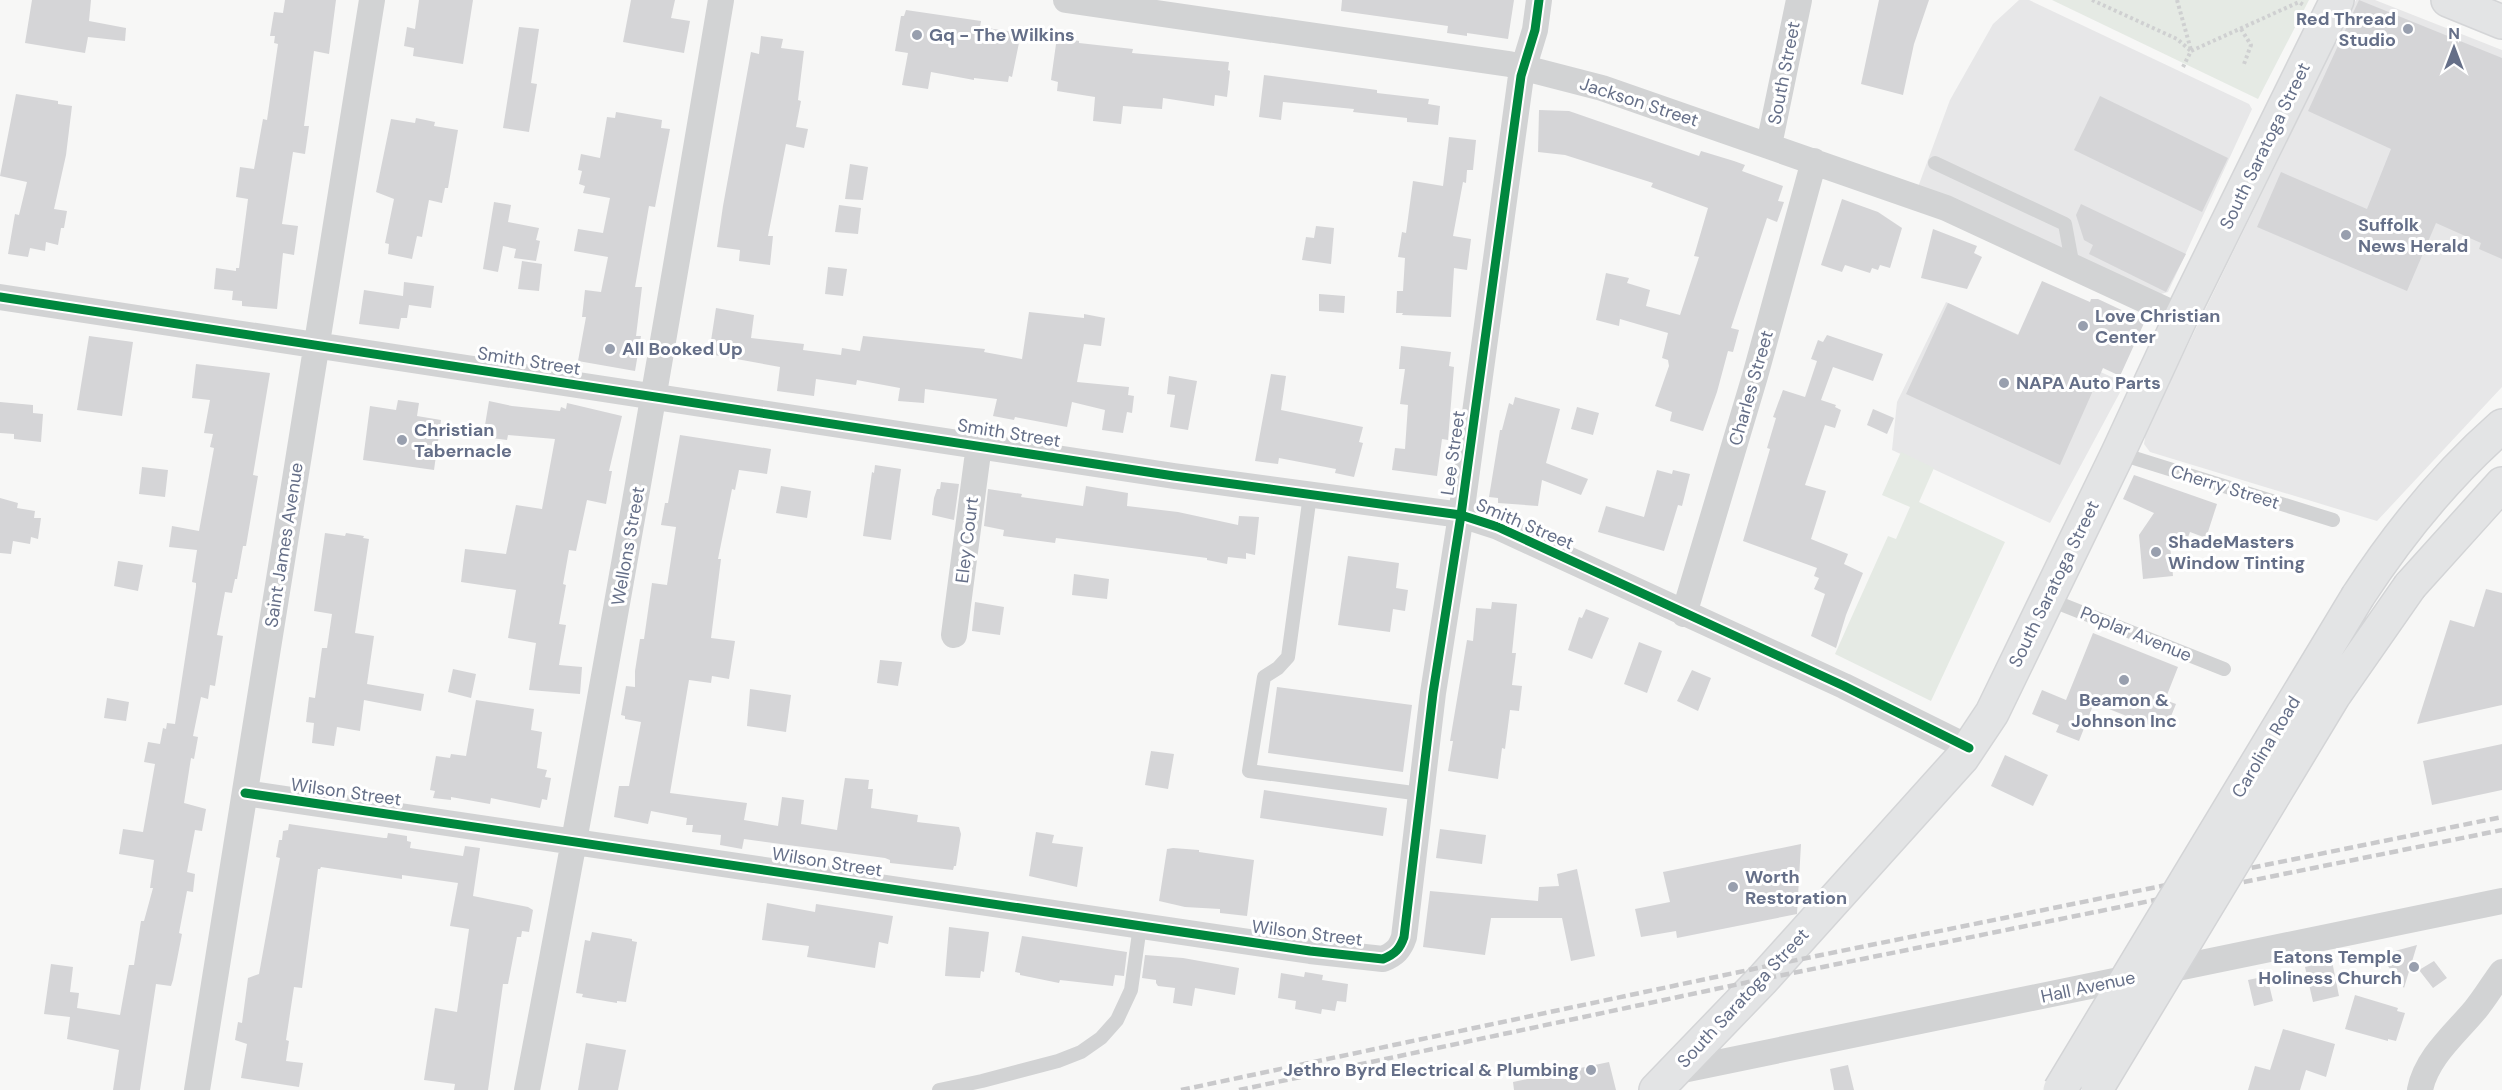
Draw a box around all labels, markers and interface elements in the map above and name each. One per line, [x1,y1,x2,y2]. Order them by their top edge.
place label: Red Thread Studio [2296,7,2396,52]
north arrow [2424,18,2484,78]
street label: South Street [1762,19,1806,127]
marker: Red Thread Studio [2401,22,2415,36]
place label: Gq - The Wilkins [929,23,1075,47]
text: N [2448,23,2460,44]
marker: Gq - The Wilkins [910,28,924,42]
street label: South Saratoga Street [2214,59,2316,233]
street label: Jackson Street [1577,72,1701,132]
place label: Suffolk News Herald [2358,213,2468,258]
marker: Suffolk News Herald [2339,228,2353,242]
place label: Love Christian Center [2095,304,2220,349]
marker: Love Christian Center [2076,319,2090,333]
street label: Charles Street [1723,328,1779,448]
place label: All Booked Up [622,337,743,361]
street label: Smith Street [476,341,582,381]
marker: All Booked Up [603,342,617,356]
place label: NAPA Auto Parts [2016,371,2161,395]
marker: NAPA Auto Parts [1997,376,2011,390]
street label: Lee Street [1435,409,1471,497]
street label: Smith Street [956,413,1062,453]
place label: Christian Tabernacle [414,418,512,463]
marker: Christian Tabernacle [395,433,409,447]
street label: Cherry Street [2168,459,2282,515]
street label: Saint James Avenue [259,461,309,629]
street label: Wellons Street [606,485,650,607]
street label: Smith Street [1472,493,1578,555]
street label: Eley Court [950,496,984,584]
street label: South Saratoga Street [2003,497,2105,671]
place label: ShadeMasters Window Tinting [2168,530,2305,575]
marker: ShadeMasters Window Tinting [2149,545,2163,559]
street label: Poplar Avenue [2077,601,2195,667]
marker: Beamon & Johnson Inc [2117,673,2131,687]
place label: Beamon & Johnson Inc [2071,688,2177,733]
street label: Carolina Road [2226,692,2306,802]
street label: Wilson Street [289,772,403,812]
street label: Wilson Street [770,841,884,883]
place label: Worth Restoration [1745,865,1847,910]
marker: Worth Restoration [1726,880,1740,894]
street label: Wilson Street [1250,914,1364,952]
street label: South Saratoga Street [1672,923,1814,1073]
place label: Eatons Temple Holiness Church [2258,945,2402,990]
marker: Eatons Temple Holiness Church [2407,960,2421,974]
street label: Hall Avenue [2039,965,2137,1009]
place label: Jethro Byrd Electrical & Plumbing [1283,1058,1579,1082]
marker: Jethro Byrd Electrical & Plumbing [1584,1063,1598,1077]

